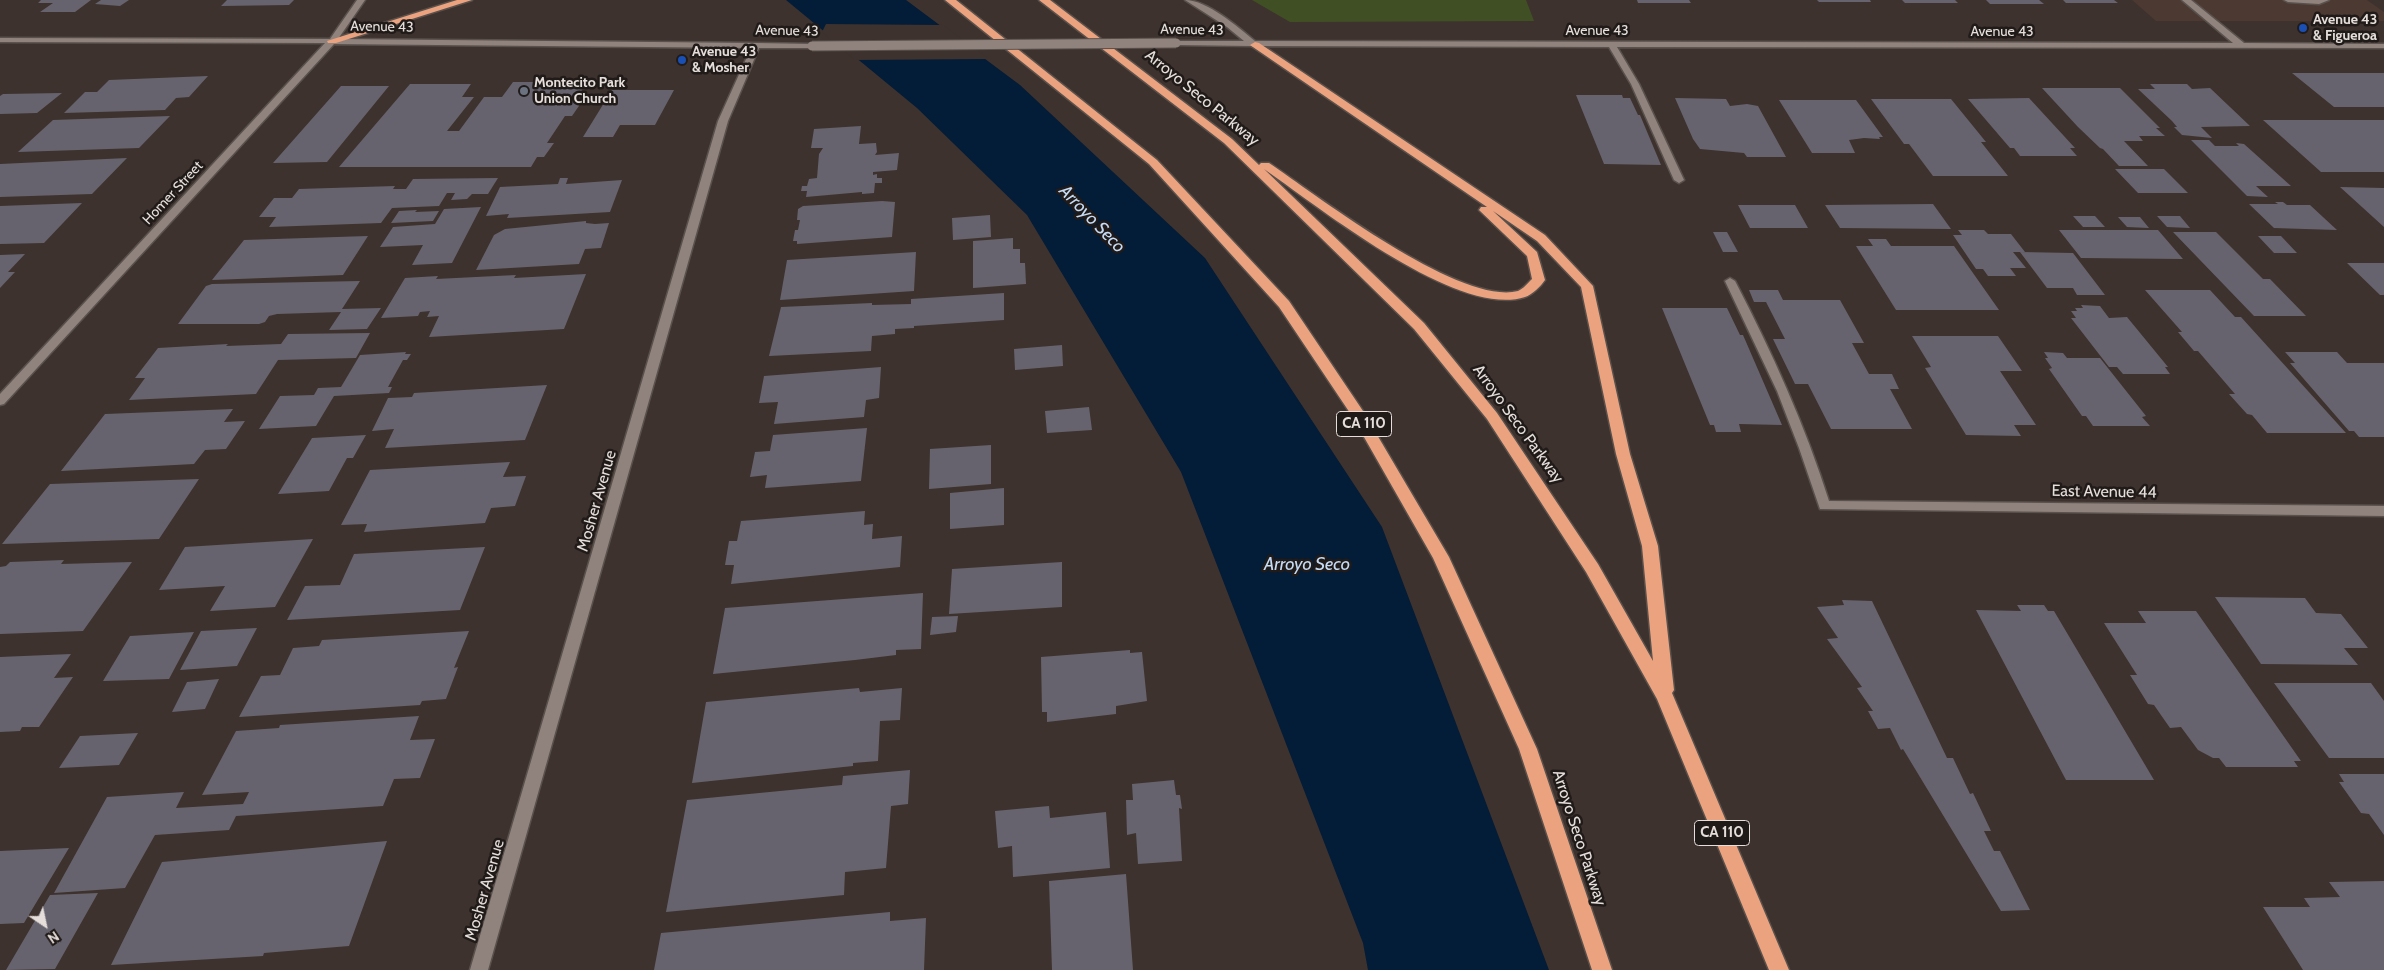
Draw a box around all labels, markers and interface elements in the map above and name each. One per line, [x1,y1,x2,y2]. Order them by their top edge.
place label: Avenue 43 & Figueroa [2313,12,2377,44]
street label: Avenue 43 [350,18,414,36]
street label: Avenue 43 [1160,21,1224,39]
street label: Avenue 43 [755,22,819,40]
marker: Avenue 43 & Figueroa [2297,22,2309,34]
street label: Avenue 43 [1565,23,1629,39]
street label: Avenue 43 [1970,24,2034,40]
place label: Avenue 43 & Mosher [692,44,756,76]
street label: Arroyo Seco Parkway [1141,46,1263,150]
marker: Avenue 43 & Mosher [676,54,688,66]
place label: Montecito Park Union Church [534,75,625,108]
marker: Montecito Park Union Church [518,85,530,97]
street label: Homer Street [139,158,207,228]
water label: Arroyo Seco [1054,181,1130,257]
street label: Arroyo Seco Parkway [1469,361,1567,487]
road number: CA 110 [1336,412,1392,436]
street label: Mosher Avenue [573,448,621,554]
street label: East Avenue 44 [2051,481,2157,503]
water label: Arroyo Seco [1264,554,1350,576]
street label: Arroyo Seco Parkway [1548,768,1610,908]
road number: CA 110 [1694,820,1750,846]
street label: Mosher Avenue [461,837,509,943]
north arrow [20,900,70,950]
text: N [44,927,63,948]

